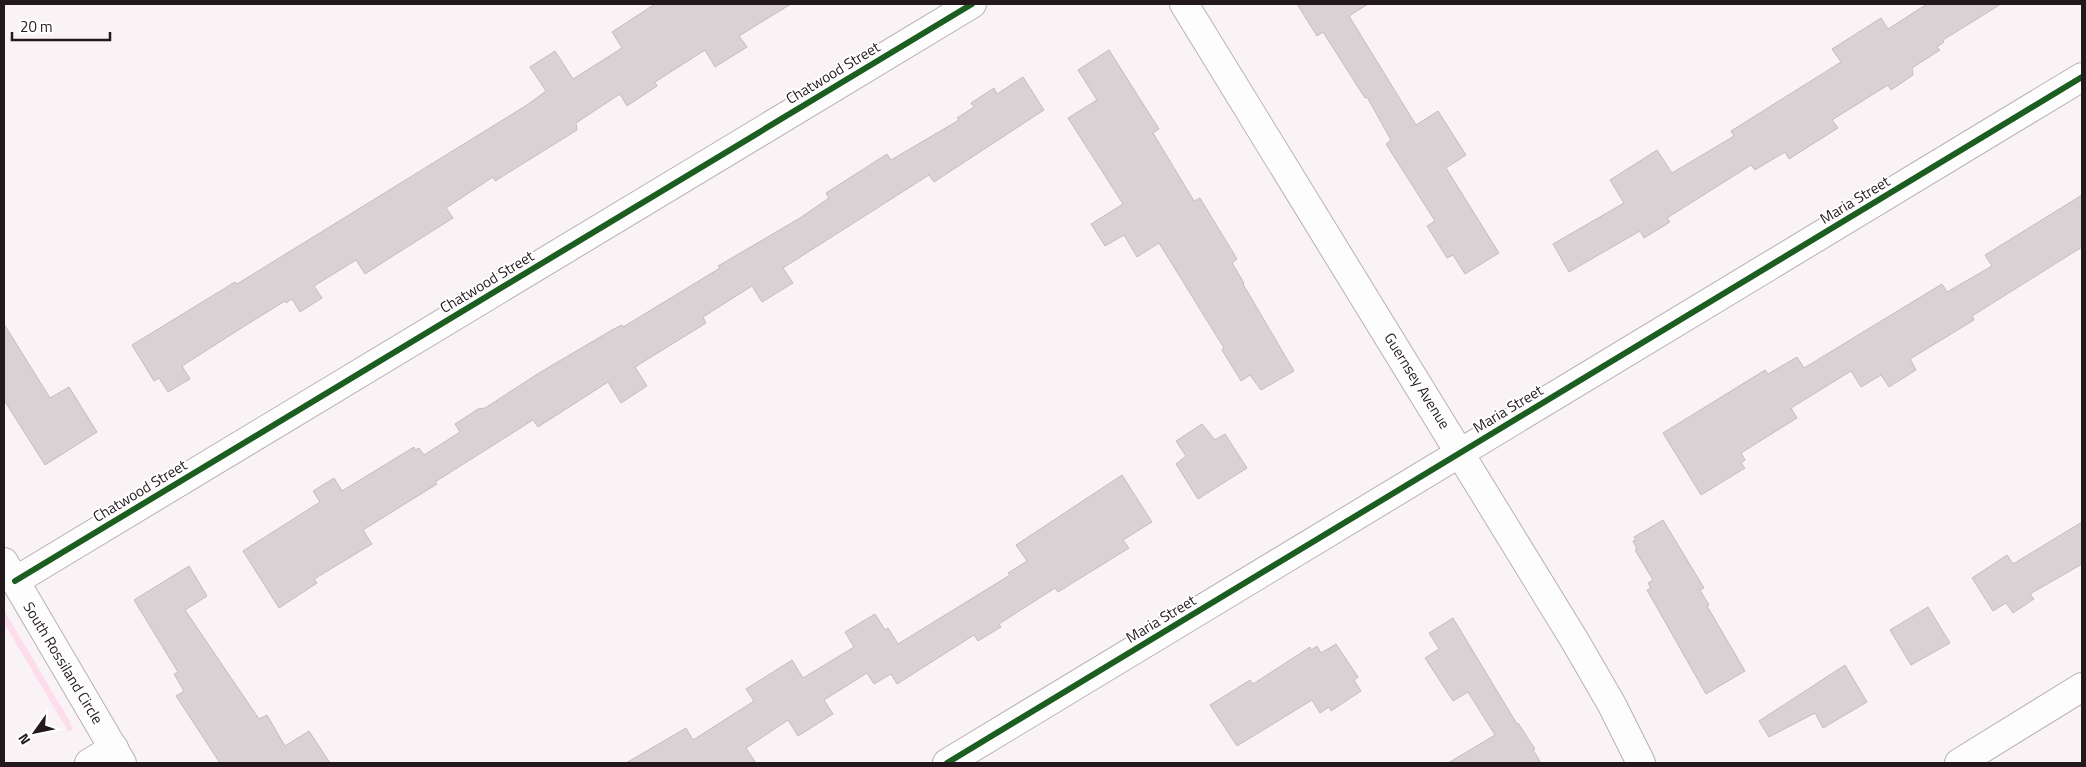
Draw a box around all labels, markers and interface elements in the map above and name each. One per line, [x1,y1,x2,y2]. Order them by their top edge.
scale bar [12,10,110,42]
text: 20 m [20,15,53,38]
street label: Chatwood Street [781,35,885,110]
street label: Maria Street [1815,169,1895,230]
street label: Chatwood Street [435,244,539,319]
street label: Guernsey Avenue [1379,328,1456,433]
street label: Maria Street [1468,378,1548,439]
street label: Chatwood Street [88,453,192,528]
street label: Maria Street [1121,588,1201,649]
street label: South Rossiland Circle [18,597,109,728]
north arrow [10,707,60,757]
text: N [12,730,35,749]

